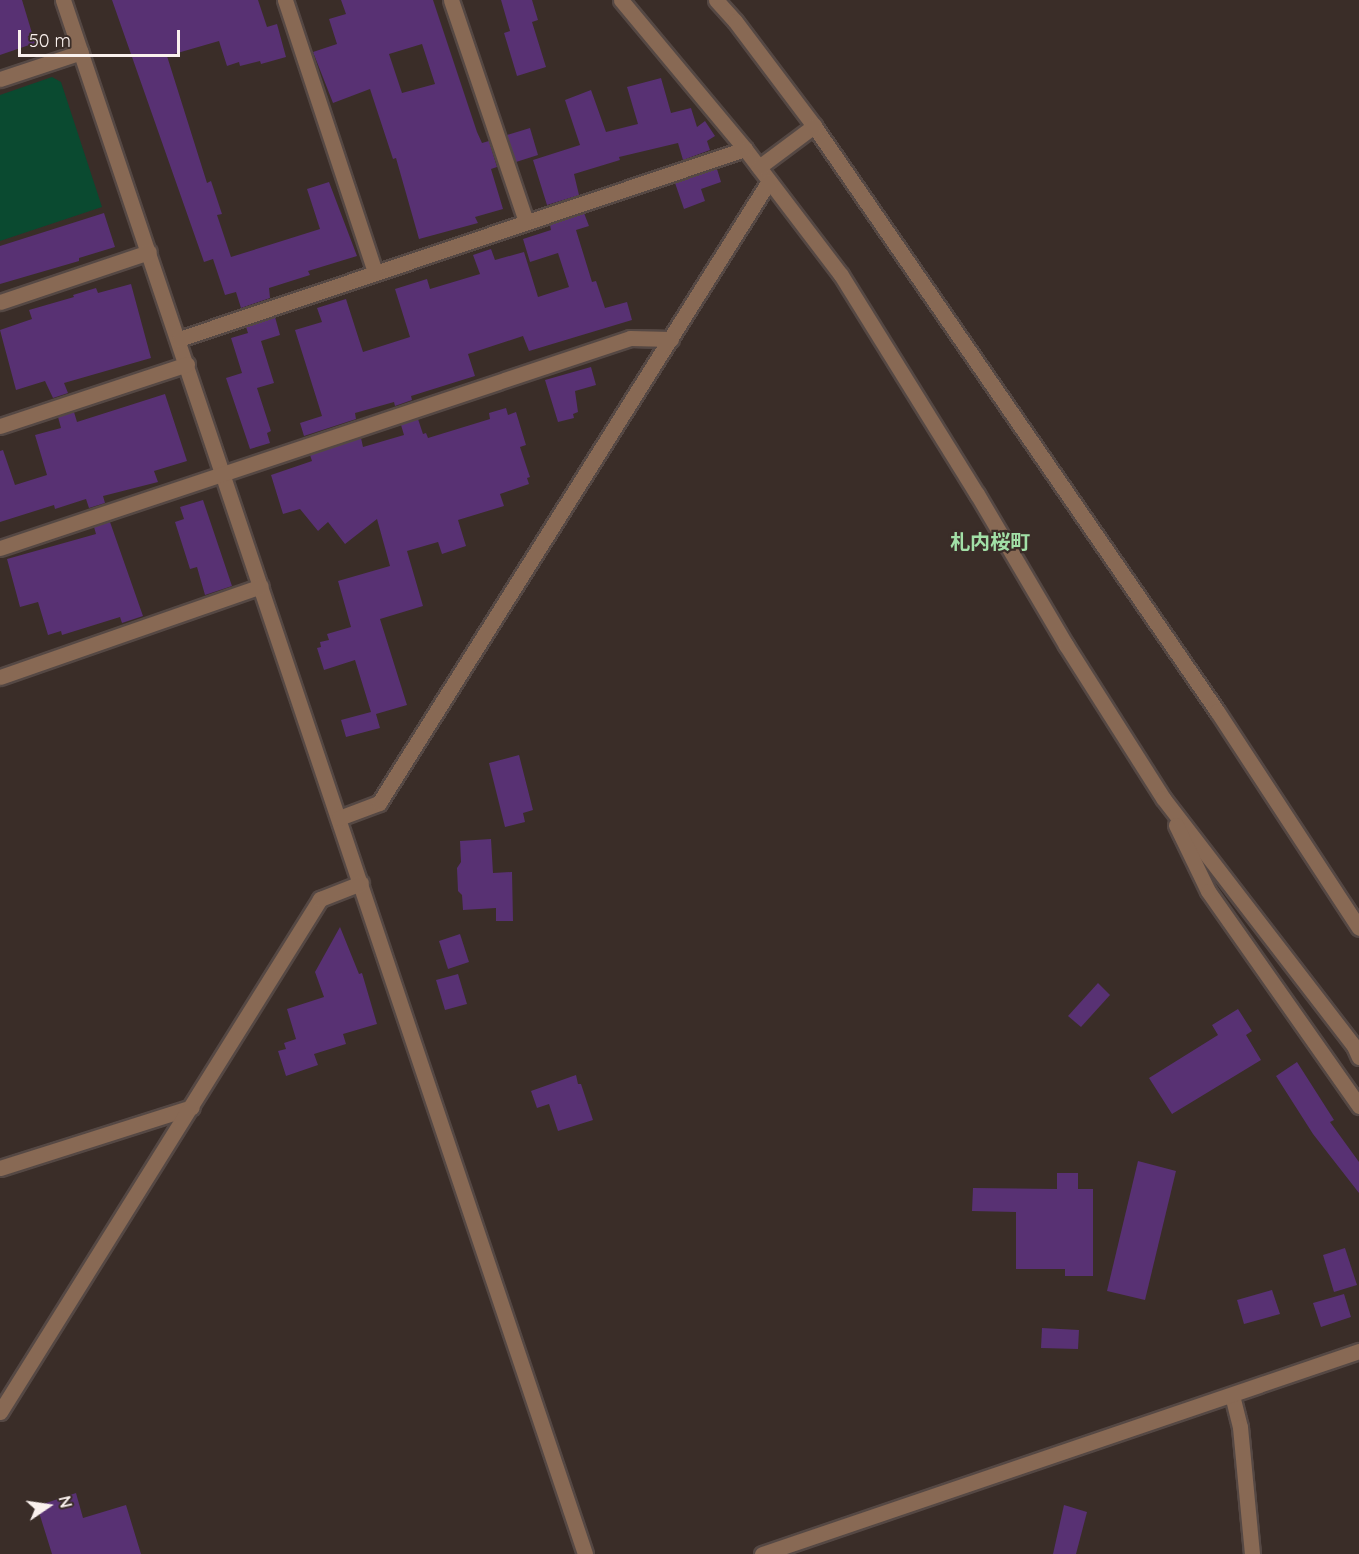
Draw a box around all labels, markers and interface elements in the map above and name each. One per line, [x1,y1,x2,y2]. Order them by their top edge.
scale bar [21,18,183,56]
text: 50 m [29,29,71,52]
district label: 札内桜町 [950,529,1030,553]
north arrow [18,1476,78,1536]
text: N [54,1494,77,1510]

